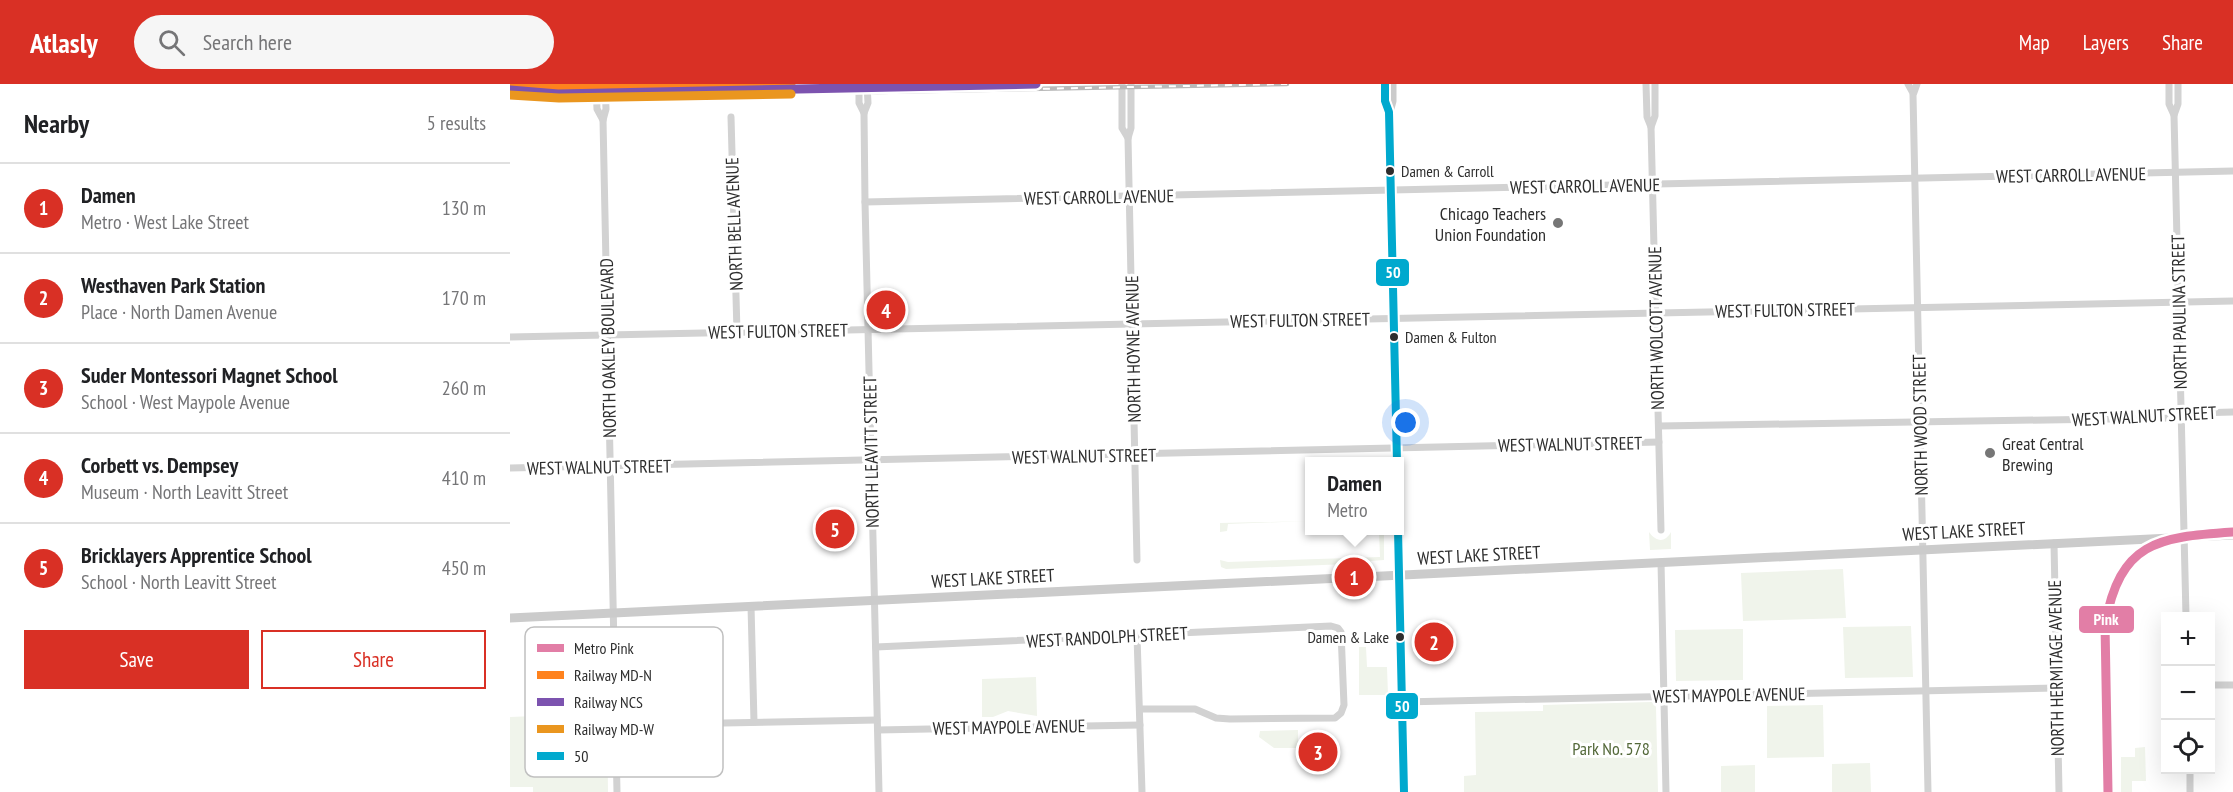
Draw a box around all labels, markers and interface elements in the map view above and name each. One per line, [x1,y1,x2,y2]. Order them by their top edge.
search box [134,15,554,69]
text: Atlasly [30,24,98,61]
icon: search [155,26,188,59]
text: Search here [203,28,292,56]
text: Map [2019,29,2050,56]
text: Layers [2083,29,2129,56]
text: Share [2162,29,2203,56]
text: Nearby [24,107,89,140]
text: 5 results [427,110,486,136]
street label: NORTH BELL AVENUE [720,157,748,291]
place label: Damen & Carroll [1401,161,1494,181]
street label: WEST CARROLL AVENUE [1996,162,2146,188]
marker: Damen & Carroll [1384,165,1396,177]
street label: WEST CARROLL AVENUE [1510,173,1660,199]
text: Damen [81,181,136,209]
street label: WEST CARROLL AVENUE [1024,184,1174,210]
text: 1 [39,195,48,221]
text: 130 m [442,195,486,221]
place label: Chicago Teachers Union Foundation [1435,202,1546,246]
text: Metro · West Lake Street [81,209,249,235]
marker: Chicago Teachers Union Foundation [1551,216,1565,230]
street label: NORTH PAULINA STREET [2166,234,2192,390]
street label: NORTH WOLCOTT AVENUE [1643,246,1669,410]
street label: NORTH OAKLEY BOULEVARD [595,258,621,438]
line badge: 50 [1375,258,1410,287]
text: 50 [1385,262,1401,282]
text: Westhaven Park Station [81,271,265,299]
street label: NORTH HOYNE AVENUE [1120,275,1146,423]
text: 2 [39,285,48,311]
text: 170 m [442,285,486,311]
pin: 4 [866,288,905,332]
street label: WEST FULTON STREET [1715,297,1855,323]
text: Place · North Damen Avenue [81,299,277,325]
street label: WEST FULTON STREET [1230,307,1370,333]
street label: WEST FULTON STREET [708,318,848,344]
place label: Damen & Fulton [1405,327,1497,347]
marker: Damen & Fulton [1388,331,1400,343]
street label: NORTH WOOD STREET [1907,354,1933,496]
text: Suder Montessori Magnet School [81,361,338,389]
text: 3 [39,375,48,401]
text: 260 m [442,375,486,401]
street label: NORTH LEAVITT STREET [858,376,884,528]
text: School · West Maypole Avenue [81,389,290,415]
street label: WEST WALNUT STREET [2071,401,2217,431]
your location [1391,408,1420,437]
street label: WEST WALNUT STREET [1498,431,1642,457]
place label: Great Central Brewing [2002,432,2084,476]
street label: WEST WALNUT STREET [1012,443,1156,469]
marker: Great Central Brewing [1983,446,1997,460]
text: Corbett vs. Dempsey [81,451,238,479]
street label: WEST WALNUT STREET [527,454,671,480]
popup [1305,457,1404,535]
text: 4 [39,465,48,491]
text: 410 m [442,465,486,491]
text: Damen [1327,469,1382,497]
text: Museum · North Leavitt Street [81,479,288,505]
text: Metro [1327,497,1368,523]
pin: 5 [816,506,854,552]
street label: WEST LAKE STREET [1902,516,2026,546]
street label: WEST LAKE STREET [1417,540,1541,570]
text: Bricklayers Apprentice School [81,541,312,569]
pin: 1 [1334,554,1374,600]
text: 5 [39,555,48,581]
text: 450 m [442,555,486,581]
street label: WEST LAKE STREET [931,563,1055,593]
text: School · North Leavitt Street [81,569,276,595]
street label: NORTH HERMITAGE AVENUE [2043,580,2069,756]
line badge: Pink [2078,605,2135,634]
text: Pink [2093,609,2119,629]
map controls [2161,612,2215,774]
button: + [2161,612,2215,666]
pin: 2 [1414,620,1454,664]
street label: WEST RANDOLPH STREET [1026,621,1188,653]
legend [525,627,723,777]
place label: Damen & Lake [1307,627,1389,647]
button: Save [24,630,249,689]
button: Share [261,630,486,689]
marker: Damen & Lake [1394,631,1406,643]
text: Metro Pink [574,638,635,658]
text: Railway MD-N [574,665,652,685]
button: − [2161,666,2215,720]
street label: WEST MAYPOLE AVENUE [1652,682,1806,708]
text: Railway NCS [574,692,643,712]
line badge: 50 [1385,692,1419,720]
text: 50 [1394,696,1410,716]
street label: WEST MAYPOLE AVENUE [932,714,1086,740]
text: Railway MD-W [574,719,654,739]
button: locate [2161,720,2215,774]
pin: 3 [1298,730,1338,774]
park label: Park No. 578 [1572,737,1650,760]
text: 50 [574,746,588,766]

